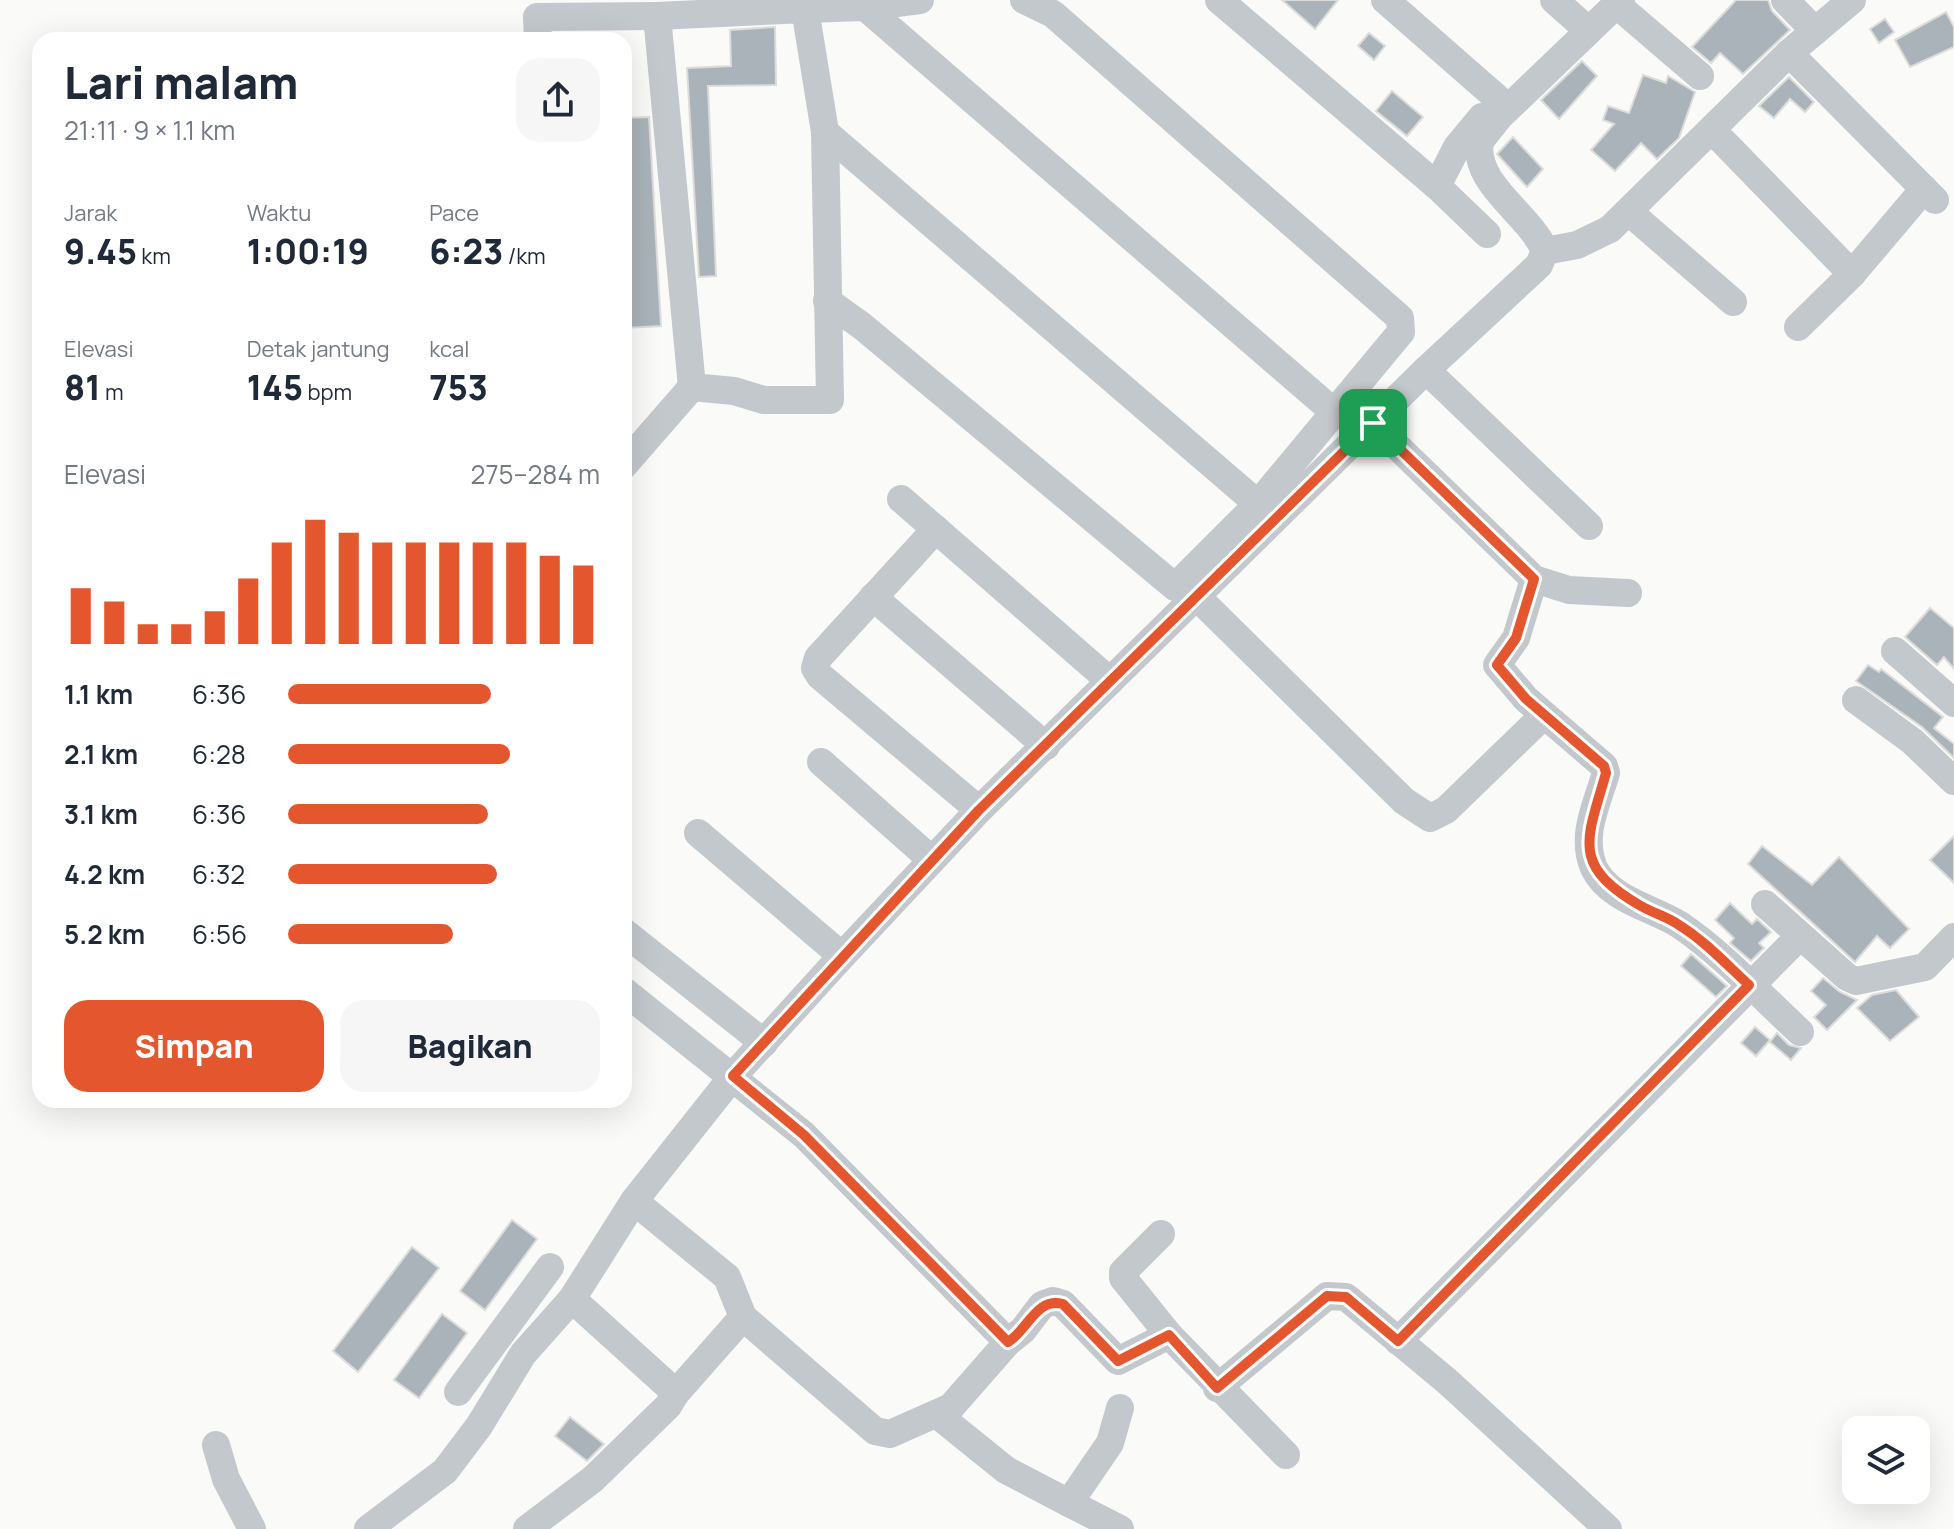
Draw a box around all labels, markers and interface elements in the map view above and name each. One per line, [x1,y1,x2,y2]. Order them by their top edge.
text: Lari malam [64,52,298,112]
button: share [516,58,600,142]
text: 21:11 · 9 × 1.1 km [64,112,235,148]
text: Jarak [64,198,117,228]
text: Waktu [247,198,311,228]
text: Pace [429,198,479,228]
text: 9.45 [64,228,137,274]
text: 1:00:19 [247,228,369,274]
text: 6:23 [429,228,503,274]
text: km [137,241,171,271]
text: /km [503,241,546,271]
text: Elevasi [64,334,134,364]
text: Detak jantung [247,334,389,364]
text: kcal [429,334,469,364]
text: 81 [64,364,101,410]
text: 145 [247,364,303,410]
text: 753 [429,364,488,410]
text: m [101,377,124,407]
text: bpm [303,377,352,407]
pin [1339,389,1407,457]
icon: arrive [1351,401,1395,445]
text: Elevasi [64,456,146,492]
text: 275–284 m [471,456,600,492]
text: 1.1 km [64,676,133,712]
text: 6:36 [192,676,246,712]
text: 2.1 km [64,736,138,772]
text: 6:28 [192,736,246,772]
text: 3.1 km [64,796,138,832]
text: 6:36 [192,796,246,832]
text: 4.2 km [64,856,145,892]
text: 6:32 [192,856,245,892]
text: 5.2 km [64,916,145,952]
text: 6:56 [192,916,247,952]
button: Simpan [64,1000,324,1092]
button: Bagikan [340,1000,600,1092]
map controls [1842,1416,1930,1504]
button: layers [1842,1416,1930,1504]

